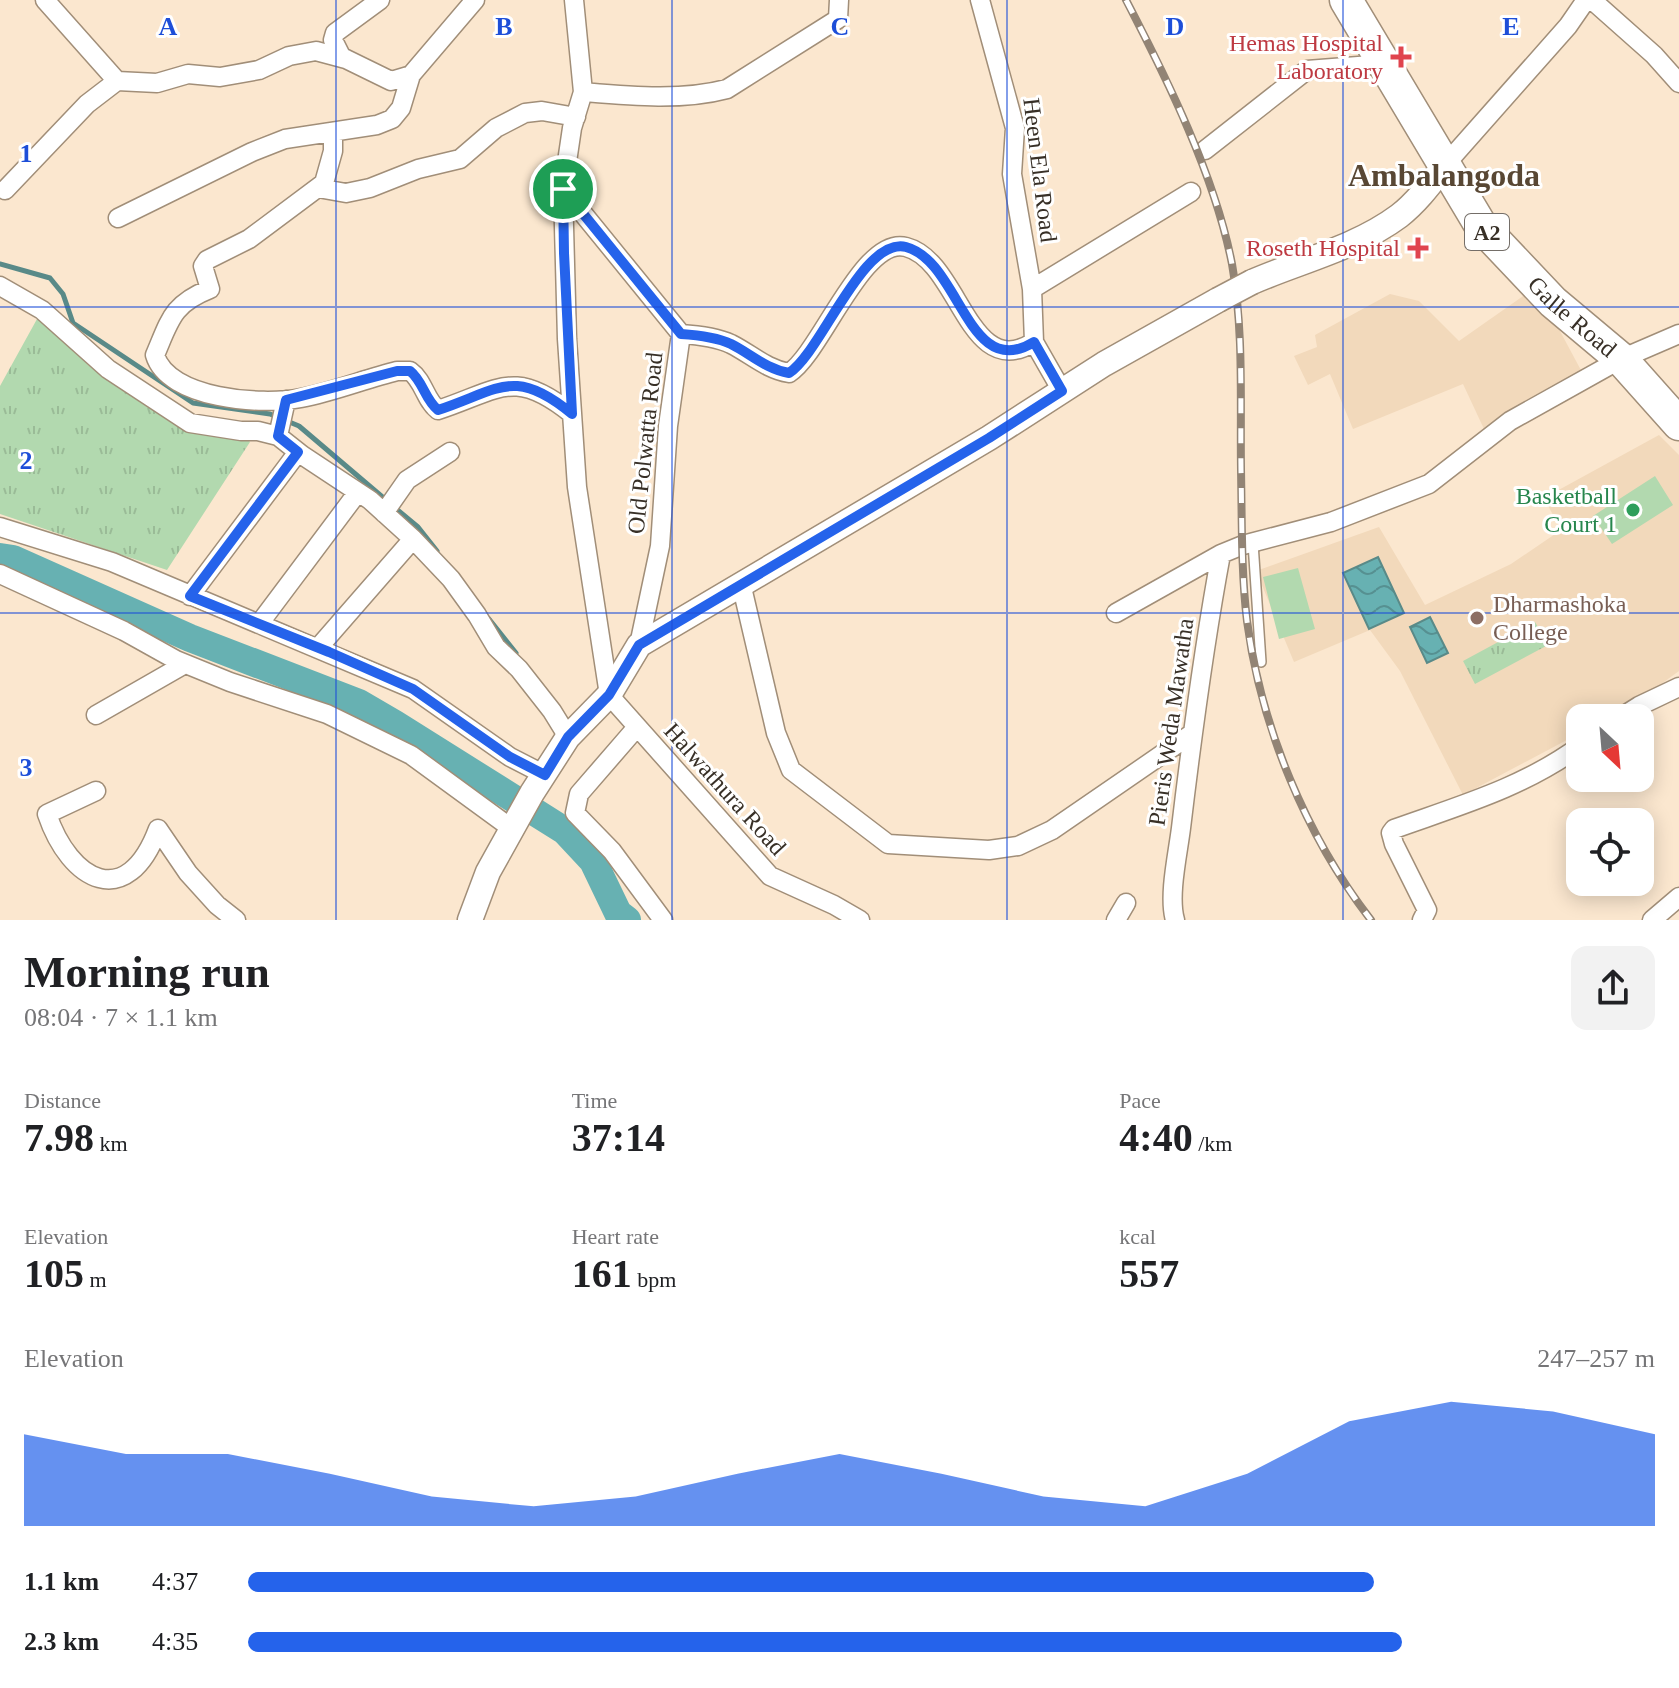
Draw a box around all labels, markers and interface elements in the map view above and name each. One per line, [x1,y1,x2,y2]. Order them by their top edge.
text: A [159,12,178,41]
text: B [495,12,513,41]
text: C [831,12,849,41]
text: D [1166,12,1184,41]
text: E [1502,12,1520,41]
place label: Hemas Hospital Laboratory [1229,30,1383,84]
marker: Hemas Hospital Laboratory [1390,46,1412,68]
street label: Heen Ela Road [1018,96,1062,244]
text: 1 [20,139,33,168]
pin [529,155,597,223]
district label: Ambalangoda [1348,157,1540,193]
icon: arrive [541,167,585,211]
road number: A2 [1465,214,1509,250]
place label: Roseth Hospital [1246,235,1400,261]
marker: Roseth Hospital [1407,237,1429,259]
street label: Galle Road [1523,271,1621,362]
street label: Old Polwatta Road [623,351,667,535]
text: 2 [20,446,33,475]
place label: Basketball Court 1 [1516,483,1617,537]
marker: Basketball Court 1 [1624,501,1642,519]
place label: Dharmashoka College [1493,591,1627,645]
marker: Dharmashoka College [1468,609,1486,627]
street label: Pieris Weda Mawatha [1144,616,1199,828]
north arrow [1566,704,1654,792]
map controls [1566,704,1654,896]
street label: Halwathura Road [659,718,791,860]
text: 3 [20,753,33,782]
button: locate [1566,808,1654,896]
button: share [1571,946,1655,1030]
text: Morning run [24,948,270,997]
text: 08:04 · 7 × 1.1 km [24,1003,218,1032]
text: Distance [24,1088,101,1113]
text: Time [572,1088,617,1113]
text: Pace [1119,1088,1161,1113]
text: 7.98 [24,1115,94,1160]
text: 37:14 [572,1115,665,1160]
text: 4:40 [1119,1115,1193,1160]
text: km [94,1131,128,1156]
text: /km [1193,1131,1232,1156]
text: Elevation [24,1224,108,1249]
text: Heart rate [572,1224,659,1249]
text: kcal [1119,1224,1156,1249]
text: 105 [24,1251,84,1296]
text: 161 [572,1251,632,1296]
text: 557 [1119,1251,1179,1296]
text: m [84,1267,107,1292]
text: bpm [632,1267,676,1292]
text: Elevation [24,1344,124,1373]
text: 247–257 m [1537,1344,1655,1373]
text: 1.1 km [24,1567,99,1596]
text: 4:37 [152,1567,198,1596]
text: 2.3 km [24,1627,99,1656]
text: 4:35 [152,1627,198,1656]

